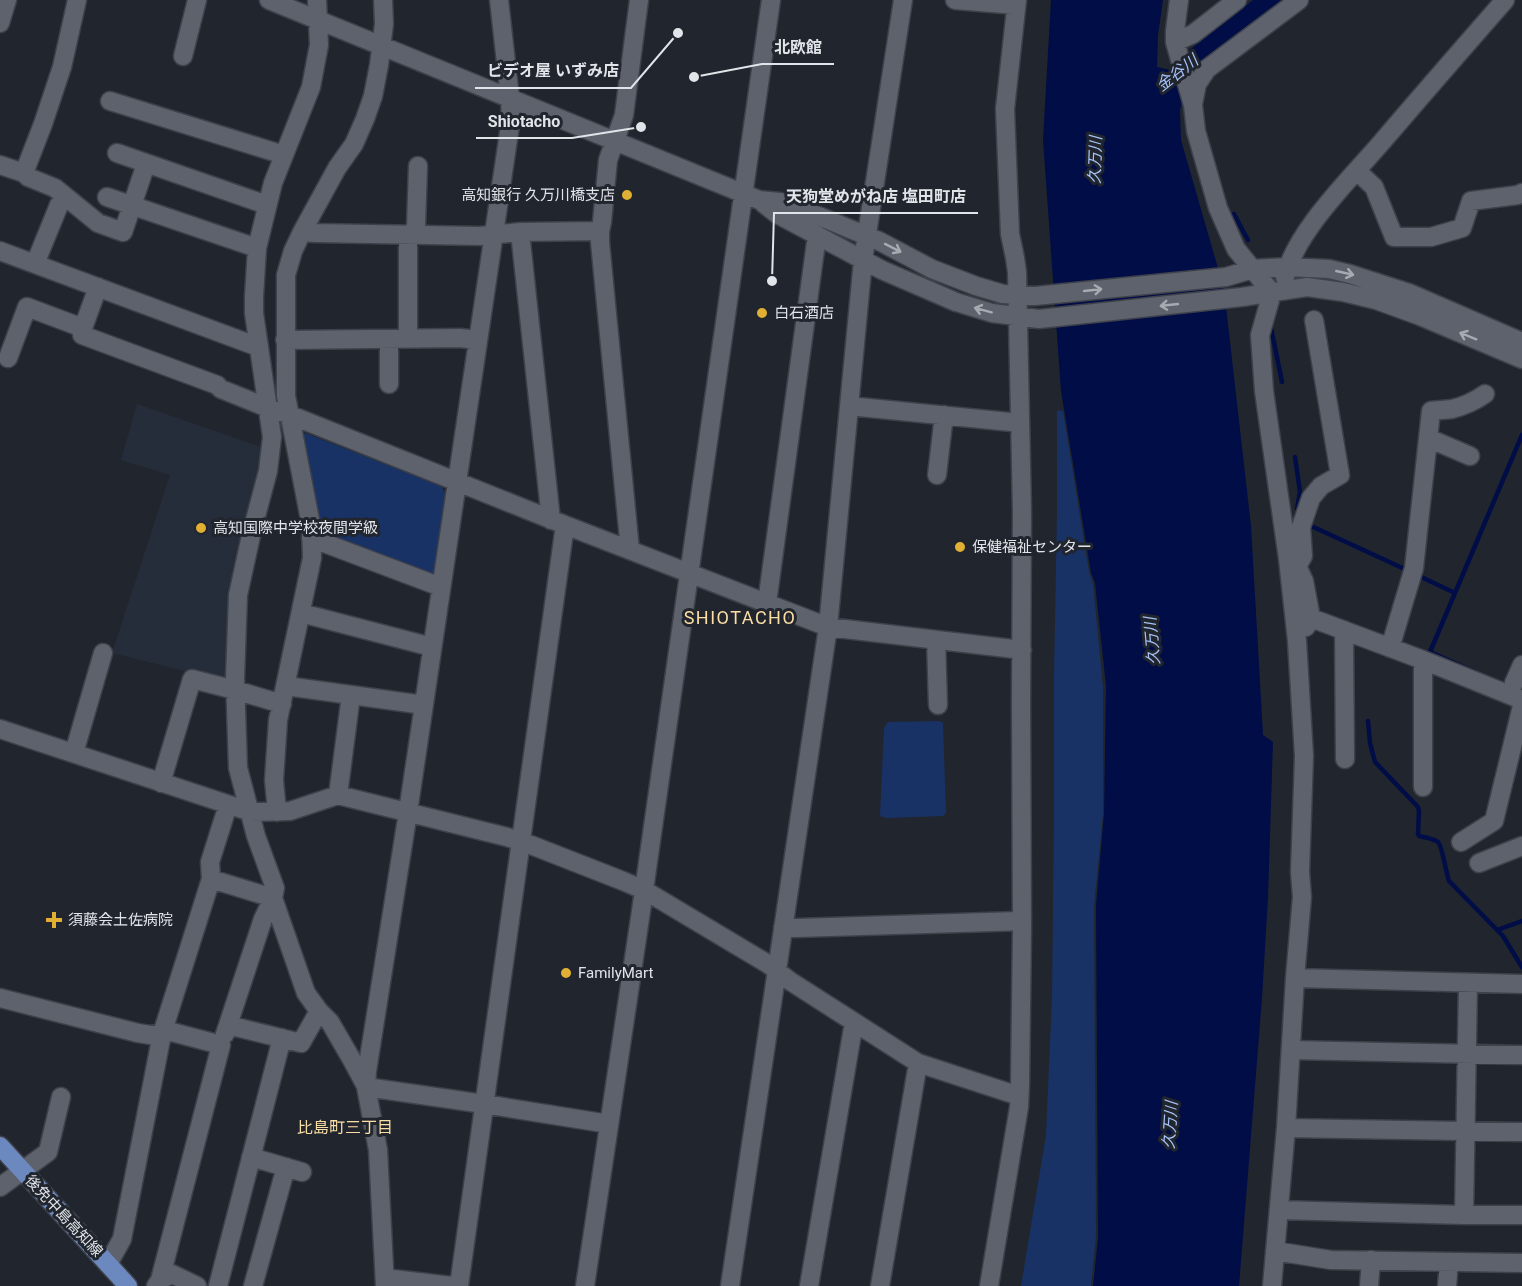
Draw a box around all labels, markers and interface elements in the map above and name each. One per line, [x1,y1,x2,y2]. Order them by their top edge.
callout: 北欧館 [762,30,834,64]
text: 北欧館 [774,38,822,57]
water label: 金谷川 [1152,50,1203,95]
callout: ビデオ屋 いずみ店 [475,54,631,88]
text: ビデオ屋 いずみ店 [487,61,619,80]
callout: Shiotacho [476,104,572,138]
text: Shiotacho [488,112,560,131]
water label: 久万川 [1085,134,1105,184]
callout: 天狗堂めがね店 塩田町店 [774,179,978,213]
place label: 高知銀行 久万川橋支店 [461,186,615,204]
text: 天狗堂めがね店 塩田町店 [786,187,966,206]
marker: 高知銀行 久万川橋支店 [620,188,634,202]
one-way arrow [883,243,901,254]
one-way arrow [1335,268,1354,280]
one-way arrow [1083,284,1103,295]
one-way arrow [1160,300,1180,311]
place label: 白石酒店 [774,304,834,322]
one-way arrow [974,304,993,315]
marker: 白石酒店 [755,306,769,320]
one-way arrow [1460,330,1478,341]
place label: 高知国際中学校夜間学級 [213,519,378,537]
marker: 高知国際中学校夜間学級 [194,521,208,535]
place label: 保健福祉センター [972,538,1092,556]
marker: 保健福祉センター [953,540,967,554]
district label: SHIOTACHO [684,607,796,628]
water label: 久万川 [1140,614,1164,666]
marker: 須藤会土佐病院 [45,911,63,929]
place label: 須藤会土佐病院 [68,911,173,929]
place label: FamilyMart [578,964,653,982]
marker: FamilyMart [559,966,573,980]
water label: 久万川 [1159,1098,1181,1150]
district label: 比島町三丁目 [297,1118,393,1137]
street label: 後免中島高知線 [22,1171,106,1261]

